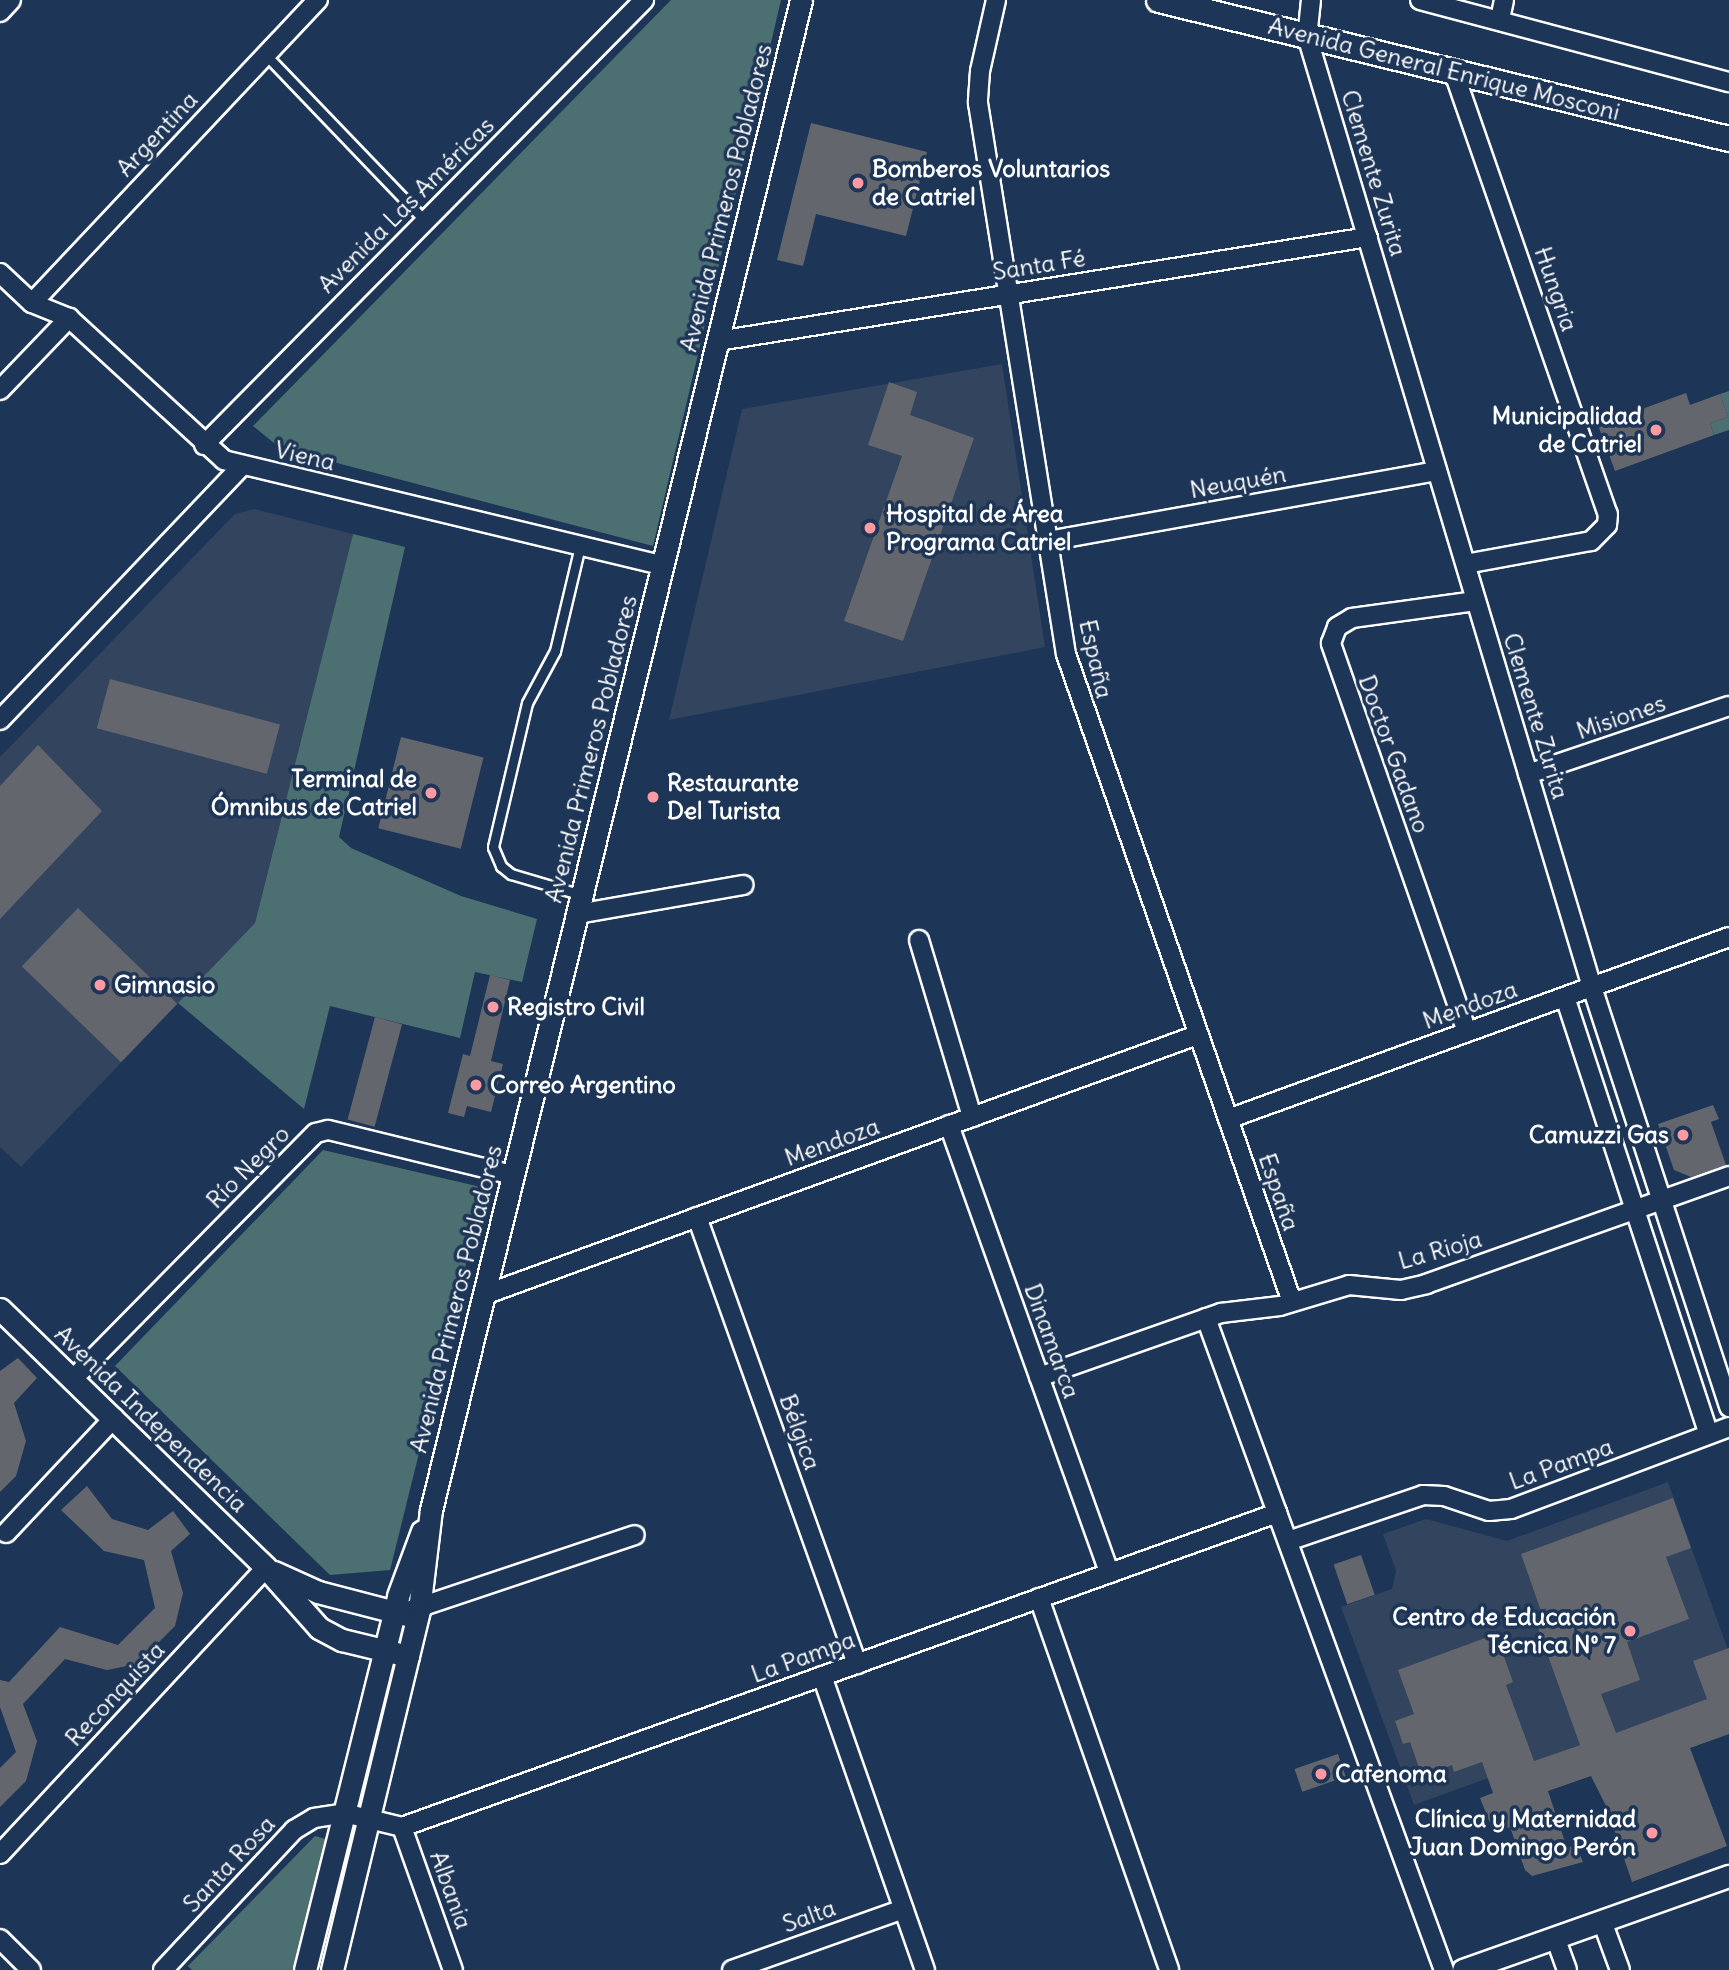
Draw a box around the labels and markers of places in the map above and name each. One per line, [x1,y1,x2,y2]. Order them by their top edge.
place label: Bomberos Voluntarios de Catriel [872,155,1110,211]
marker: Bomberos Voluntarios de Catriel [850,175,866,191]
place label: Municipalidad de Catriel [1492,402,1642,458]
marker: Municipalidad de Catriel [1648,422,1664,438]
place label: Hospital de Área Programa Catriel [886,500,1071,556]
marker: Hospital de Área Programa Catriel [860,518,880,538]
place label: Terminal de Ómnibus de Catriel [211,765,417,821]
place label: Restaurante Del Turista [667,769,799,825]
marker: Terminal de Ómnibus de Catriel [423,785,439,801]
marker: Restaurante Del Turista [645,789,661,805]
place label: Gimnasio [114,971,215,999]
marker: Gimnasio [92,977,108,993]
place label: Registro Civil [507,993,645,1021]
marker: Registro Civil [485,999,501,1015]
place label: Correo Argentino [490,1071,676,1099]
marker: Correo Argentino [468,1077,484,1093]
place label: Camuzzi Gas [1529,1121,1669,1149]
marker: Camuzzi Gas [1675,1127,1691,1143]
place label: Centro de Educación Técnica N° 7 [1392,1603,1616,1659]
marker: Centro de Educación Técnica N° 7 [1622,1623,1638,1639]
place label: Cafenoma [1335,1760,1447,1788]
marker: Cafenoma [1313,1766,1329,1782]
place label: Clínica y Maternidad Juan Domingo Perón [1410,1805,1636,1861]
marker: Clínica y Maternidad Juan Domingo Perón [1642,1823,1662,1843]

